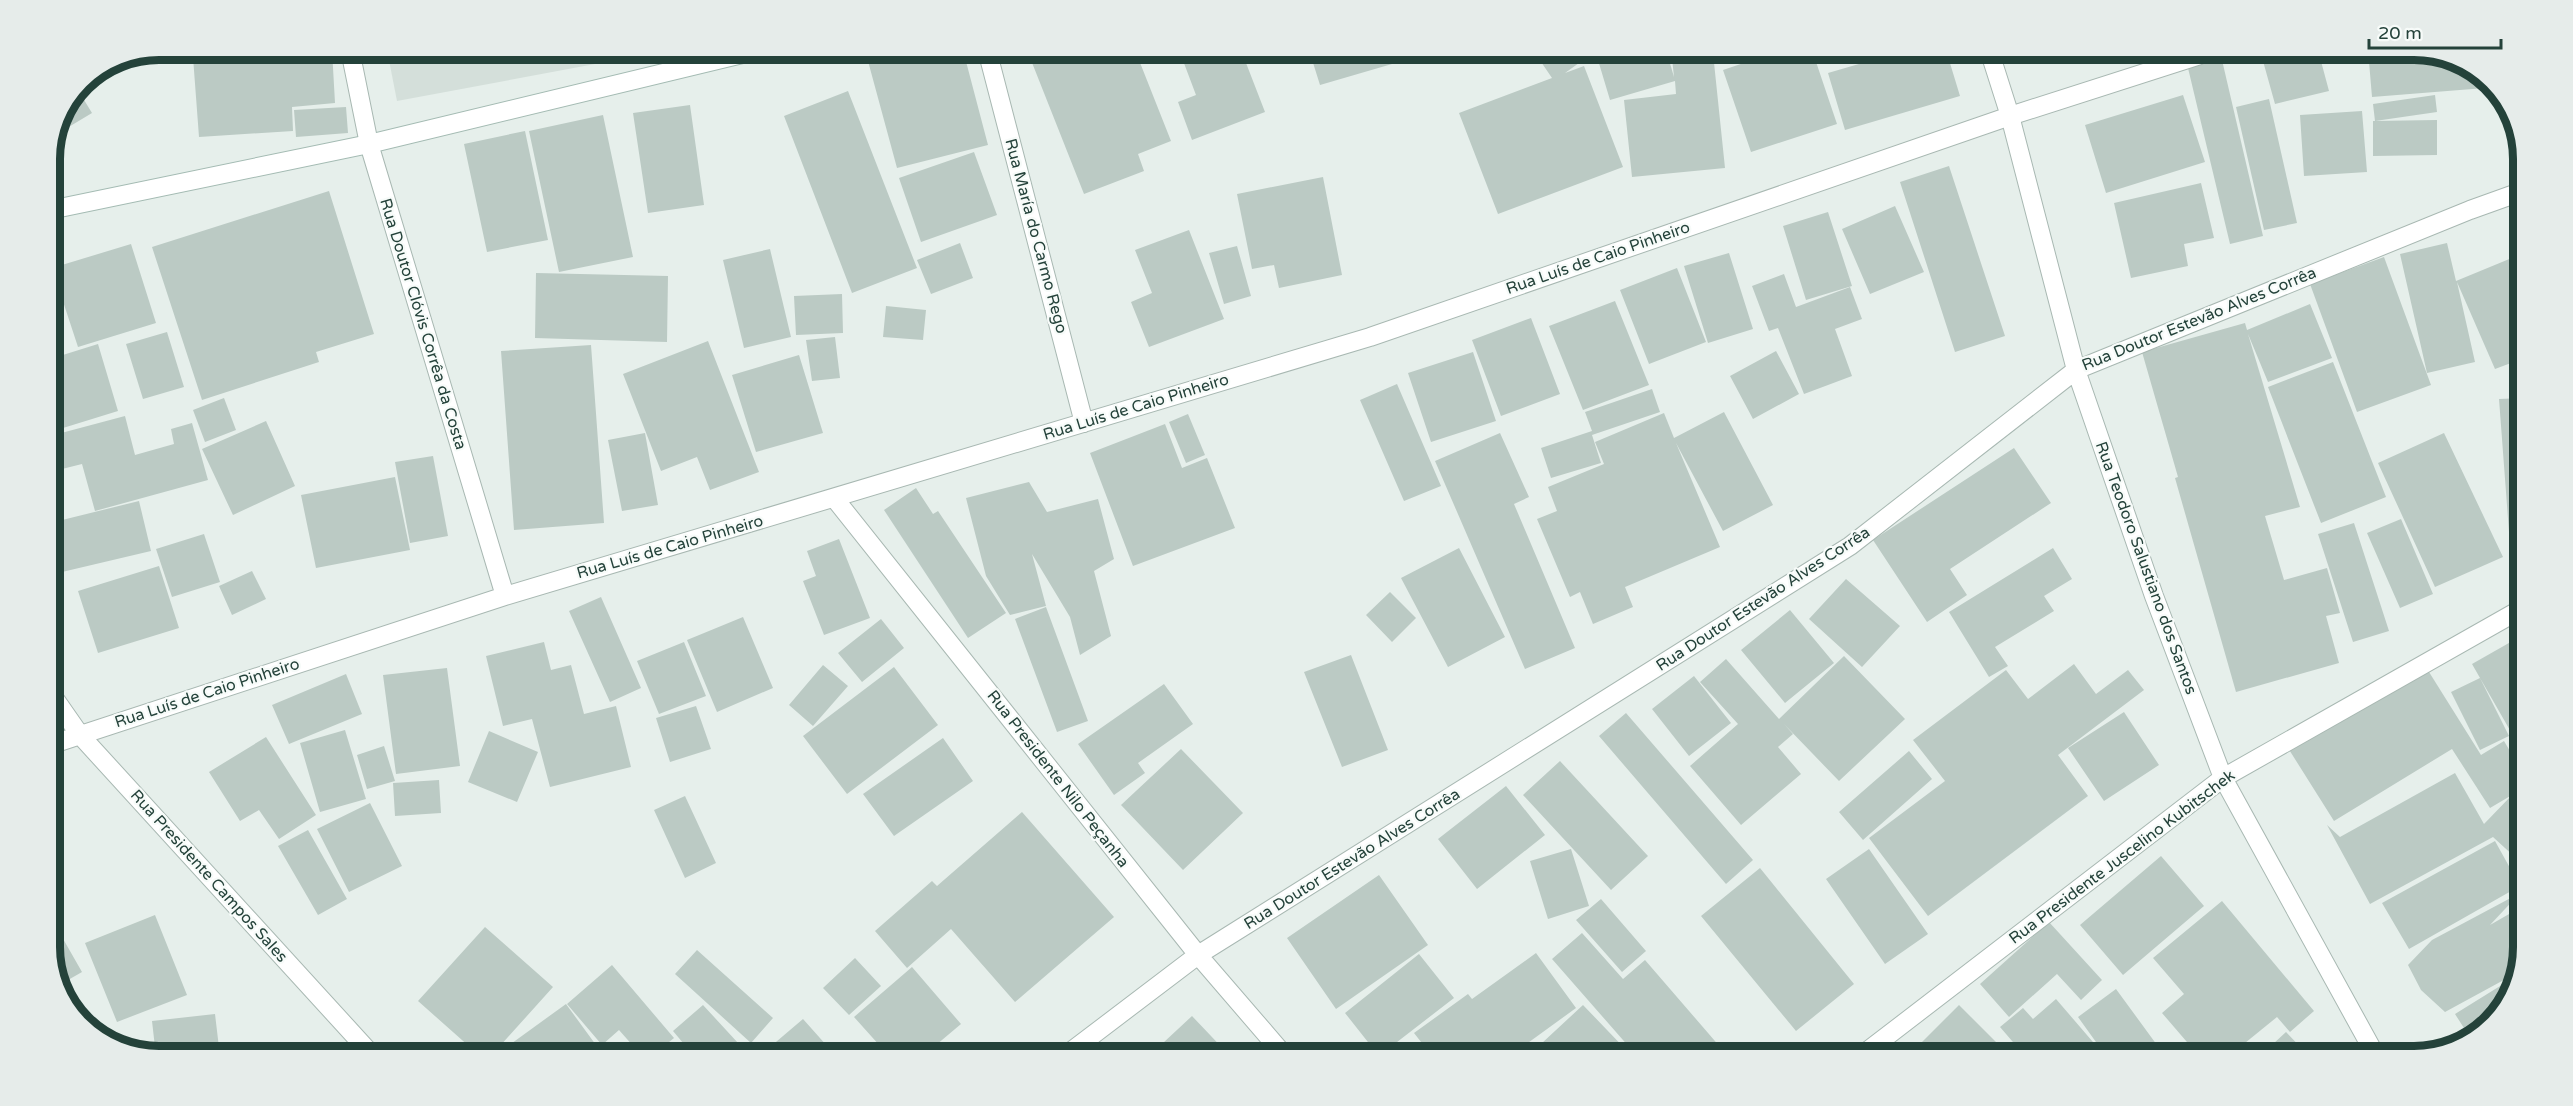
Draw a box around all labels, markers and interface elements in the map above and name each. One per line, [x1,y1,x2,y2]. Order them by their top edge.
scale bar [2369,12,2501,50]
text: 20 m [2378,22,2422,44]
street label: Rua María do Carmo Rego [1000,136,1072,336]
street label: Rua Doutor Clóvis Corrêa da Costa [375,196,471,452]
street label: Rua Luís de Caio Pinheiro [1503,217,1693,299]
street label: Rua Doutor Estevão Alves Corrêa [2079,263,2319,375]
street label: Rua Luís de Caio Pinheiro [1041,369,1231,445]
street label: Rua Teodoro Salustiano dos Santos [2091,439,2201,697]
street label: Rua Luís de Caio Pinheiro [574,511,766,583]
street label: Rua Doutor Estevão Alves Corrêa [1652,522,1874,676]
street label: Rua Luís de Caio Pinheiro [112,654,302,732]
street label: Rua Presidente Nilo Peçanha [983,686,1133,872]
street label: Rua Presidente Juscelino Kubitschek [2005,765,2239,949]
street label: Rua Doutor Estevão Alves Corrêa [1240,784,1464,934]
street label: Rua Presidente Campos Sales [126,786,292,966]

